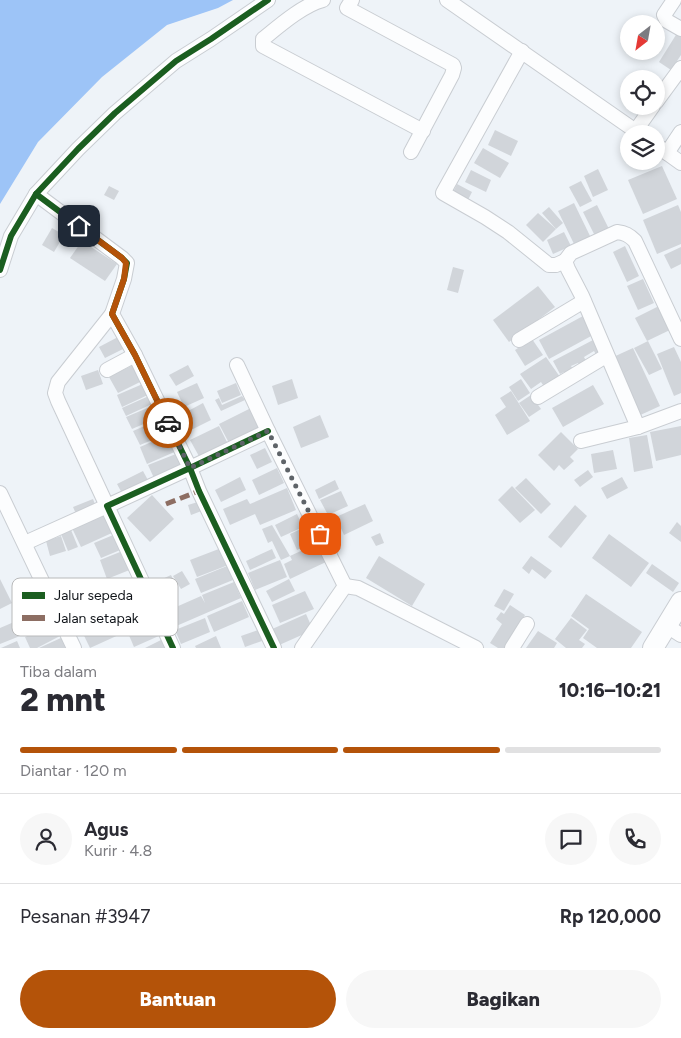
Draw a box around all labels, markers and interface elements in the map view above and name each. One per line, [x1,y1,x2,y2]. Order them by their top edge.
north arrow [620,15,665,60]
map controls [620,15,665,170]
button: locate [620,70,665,115]
button: layers [620,125,665,170]
pin [58,205,100,247]
icon: home [65,212,93,240]
courier [143,398,193,448]
icon: car [154,409,182,437]
pin [299,513,341,555]
icon: bag [306,520,334,548]
legend [12,578,178,636]
text: Jalur sepeda [54,587,133,604]
text: Jalan setapak [54,610,139,627]
text: Tiba dalam [20,662,97,681]
text: 10:16–10:21 [559,679,661,702]
text: 2 mnt [20,681,106,719]
text: Diantar · 120 m [20,761,127,780]
button: person [20,813,72,865]
button: chat [545,813,597,865]
button: phone [609,813,661,865]
text: Agus [84,818,128,841]
text: Kurir · 4.8 [84,841,152,860]
text: Pesanan #3947 [20,905,150,928]
text: Rp 120,000 [560,905,661,928]
button: Bantuan [20,970,336,1028]
button: Bagikan [346,970,661,1028]

